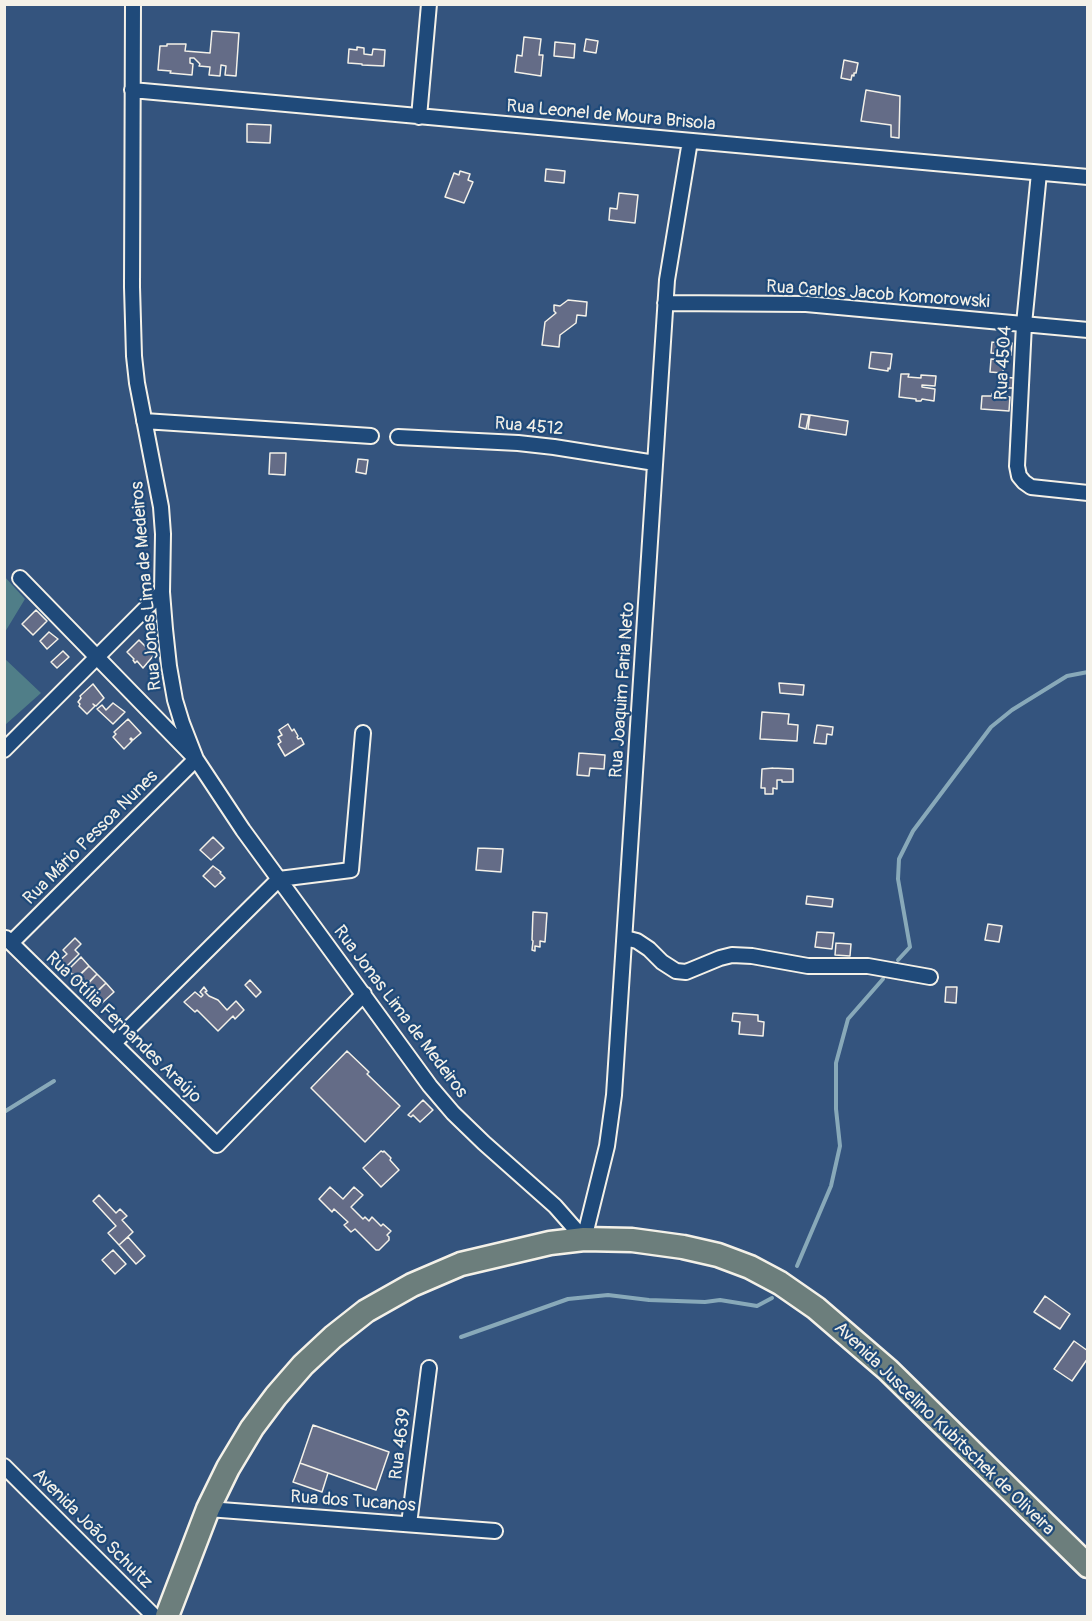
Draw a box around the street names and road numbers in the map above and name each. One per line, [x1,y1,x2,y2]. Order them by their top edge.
street label: Rua Leonel de Moura Brisola [506,96,716,136]
street label: Rua Carlos Jacob Komorowski [765,276,991,314]
street label: Rua 4504 [991,325,1017,401]
street label: Rua 4512 [494,413,564,441]
street label: Rua Jonas Lima de Medeiros [127,480,167,692]
street label: Rua Joaquim Faria Neto [606,601,640,779]
street label: Rua Mário Pessoa Nunes [19,766,163,910]
street label: Rua Jonas Lima de Medeiros [328,922,472,1102]
street label: Rua Otília Fernandes Araújo [41,948,205,1108]
street label: Avenida Juscelino Kubitschek de Oliveira [829,1318,1059,1540]
street label: Rua 4639 [386,1407,416,1481]
street label: Avenida João Schultz [27,1464,157,1594]
street label: Rua dos Tucanos [290,1487,416,1517]

